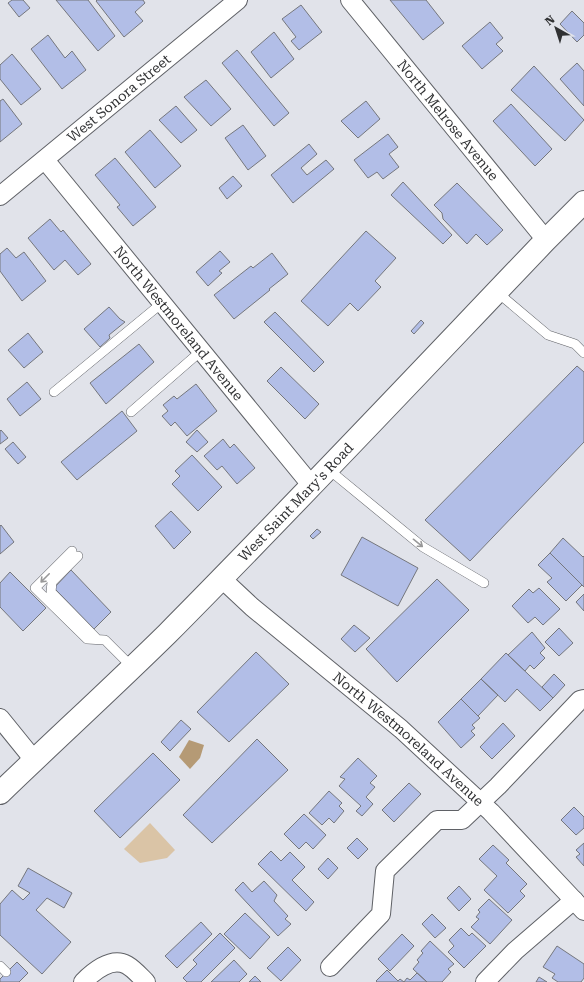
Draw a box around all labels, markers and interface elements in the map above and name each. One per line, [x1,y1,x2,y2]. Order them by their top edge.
north arrow [536,8,576,48]
text: N [543,13,558,28]
street label: West Sonora Street [64,51,174,145]
street label: North Melrose Avenue [394,57,502,184]
street label: North Westmoreland Avenue [111,243,247,404]
street label: West Saint Mary's Road [235,439,357,565]
one-way arrow [412,539,423,548]
one-way arrow [40,573,50,583]
street label: North Westmoreland Avenue [330,669,487,809]

